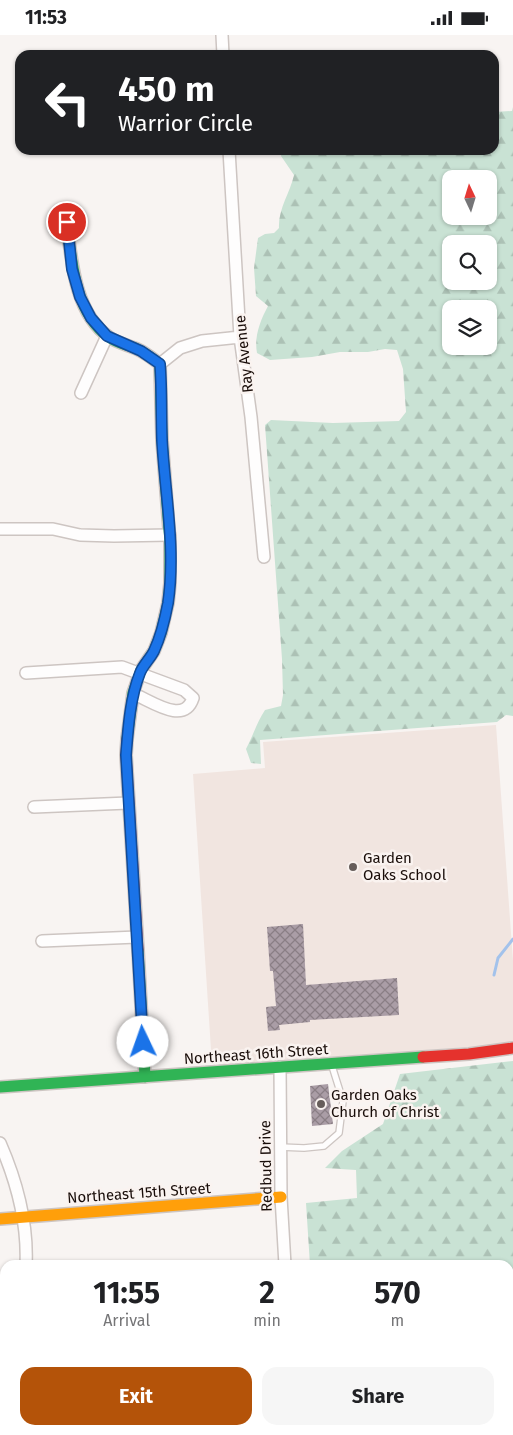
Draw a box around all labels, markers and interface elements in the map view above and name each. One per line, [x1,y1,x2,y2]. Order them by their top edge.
text: 11:53 [25,6,67,29]
text: 450 m [118,68,215,110]
icon: left [35,70,100,135]
text: Warrior Circle [118,110,253,137]
north arrow [442,170,498,225]
map controls [442,170,497,355]
pin [46,201,88,243]
icon: arrive [53,208,81,236]
button: search [442,235,497,290]
button: layers [442,300,497,355]
street label: Ray Avenue [231,314,257,394]
place label: Garden Oaks School [363,849,447,884]
marker: Garden Oaks School [347,861,359,873]
position arrow [116,1015,168,1067]
street label: Northeast 16th Street [183,1040,329,1068]
place label: Garden Oaks Church of Christ [331,1086,440,1121]
marker: Garden Oaks Church of Christ [315,1098,327,1110]
street label: Redbud Drive [256,1120,276,1212]
street label: Northeast 15th Street [66,1179,212,1207]
text: 11:55 [93,1275,160,1311]
text: 2 [259,1275,275,1311]
text: 570 [374,1275,421,1311]
text: Arrival [103,1311,150,1330]
text: min [253,1311,281,1330]
text: m [391,1311,404,1330]
button: Exit [20,1367,252,1425]
button: Share [262,1367,494,1425]

